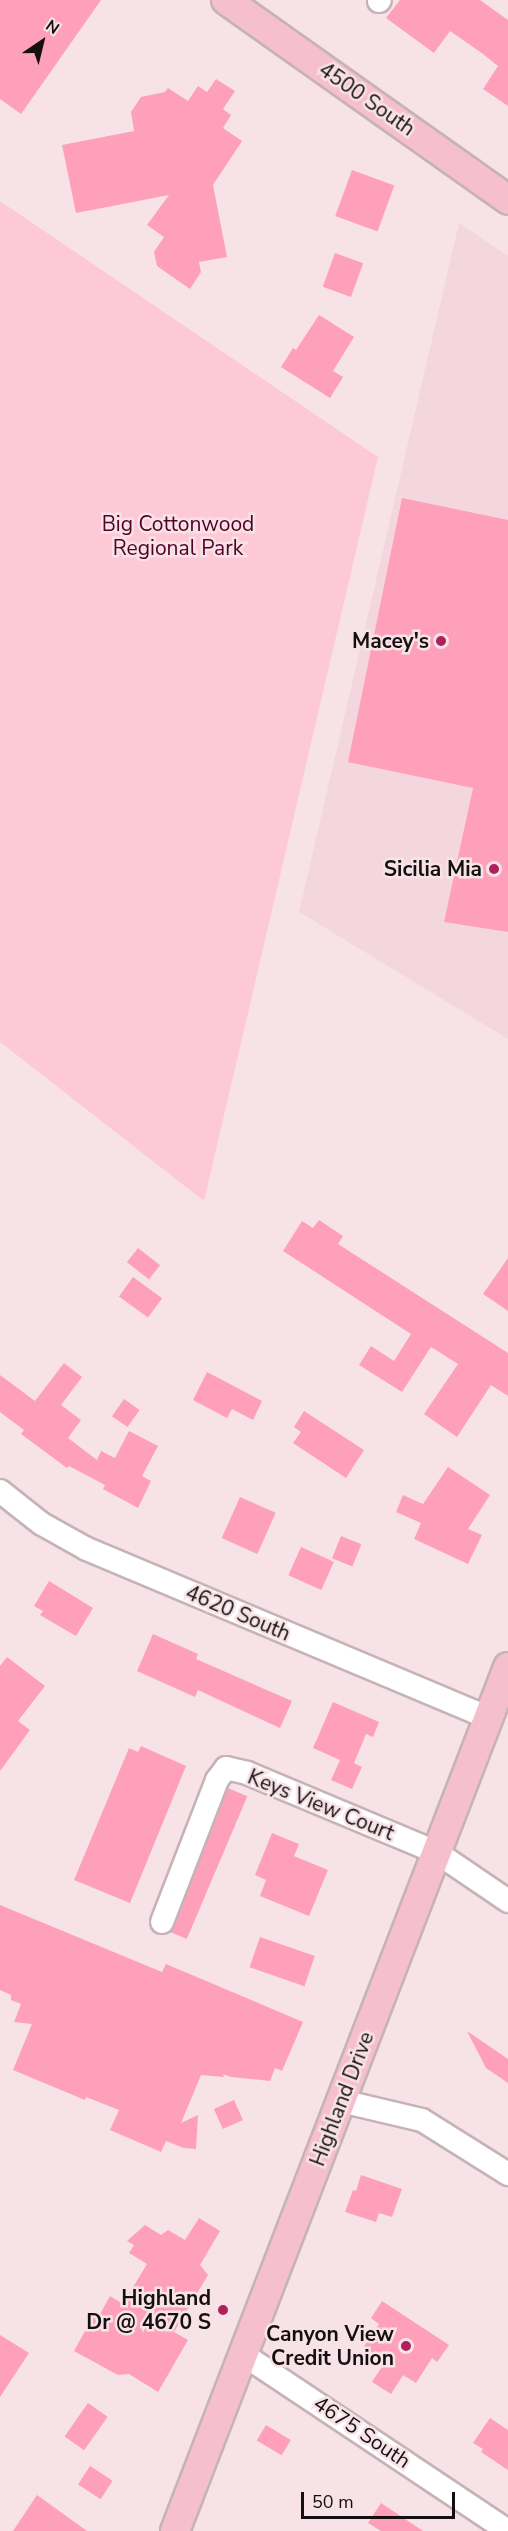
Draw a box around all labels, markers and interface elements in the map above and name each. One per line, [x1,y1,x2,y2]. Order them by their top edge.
north arrow [12,12,72,72]
text: N [41,15,64,40]
street label: 4500 South [314,57,420,141]
park label: Big Cottonwood Regional Park [102,511,254,561]
place label: Macey's [352,628,429,654]
marker: Macey's [434,634,448,648]
place label: Sicilia Mia [384,856,482,882]
marker: Sicilia Mia [487,862,501,876]
street label: 4620 South [182,1580,294,1646]
street label: Keys View Court [244,1764,398,1846]
street label: Highland Drive [305,2028,379,2170]
place label: Highland Dr @ 4670 S [86,2285,211,2335]
marker: Highland Dr @ 4670 S [216,2303,230,2317]
place label: Canyon View Credit Union [266,2321,394,2371]
marker: Canyon View Credit Union [399,2339,413,2353]
street label: 4675 South [309,2390,415,2474]
scale bar [304,2480,458,2518]
text: 50 m [312,2490,354,2514]

